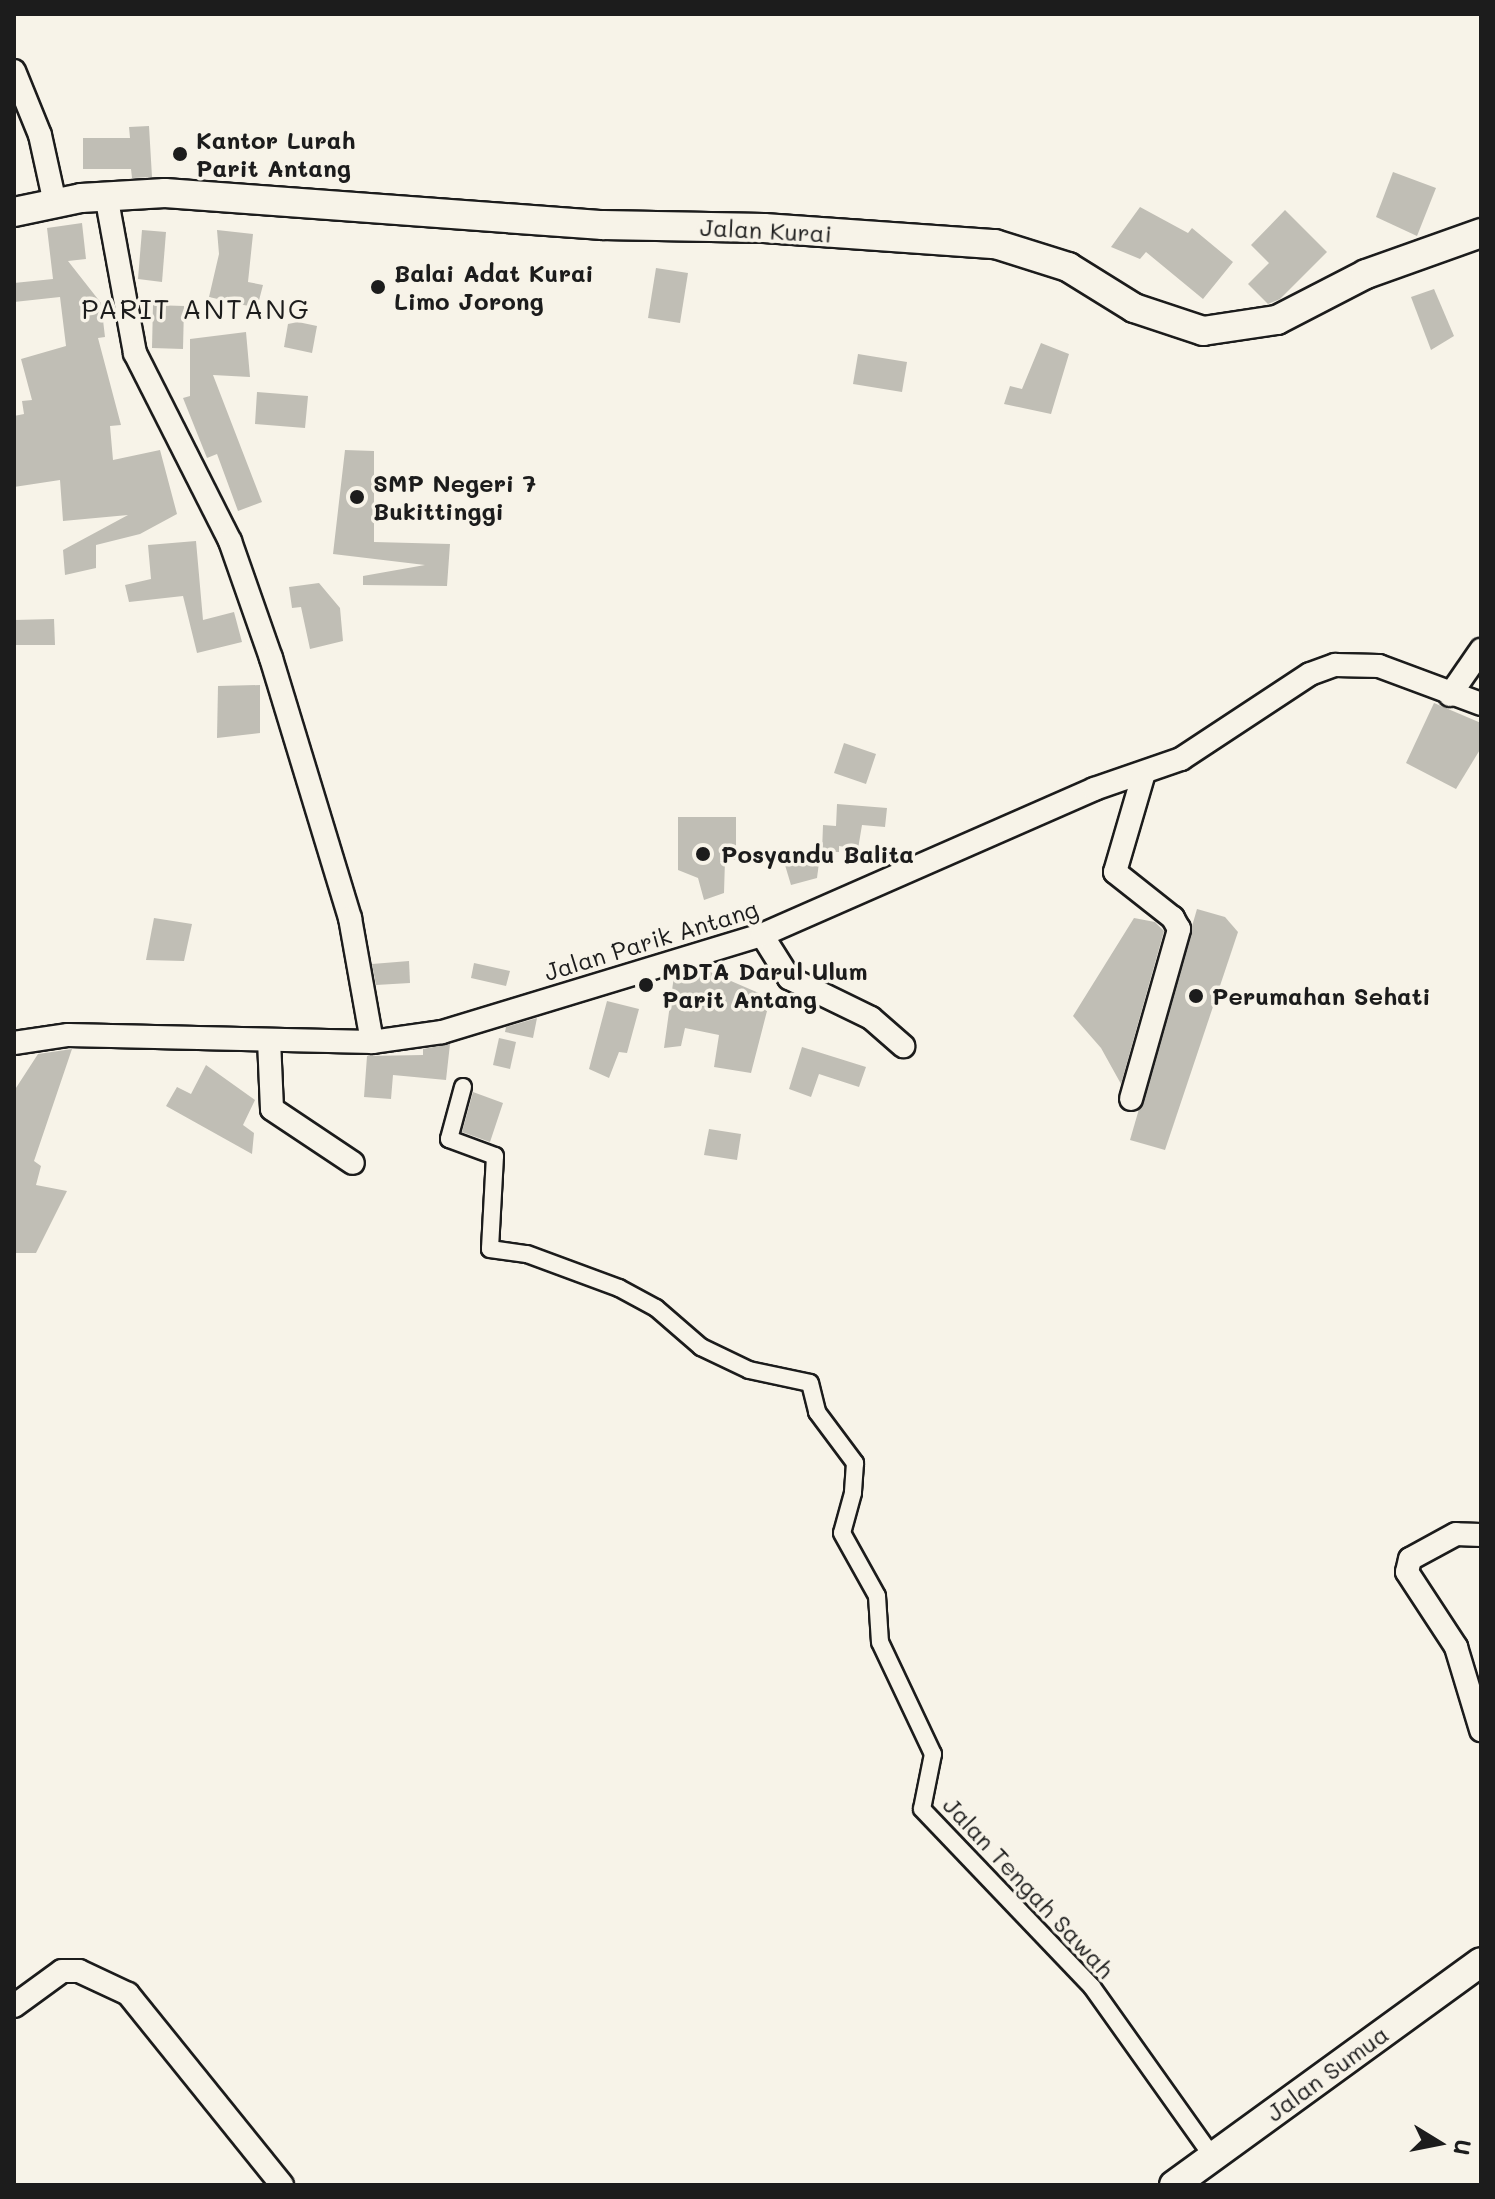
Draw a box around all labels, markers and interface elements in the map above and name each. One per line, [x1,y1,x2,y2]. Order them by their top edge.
place label: Kantor Lurah Parit Antang [196,126,356,182]
marker: Kantor Lurah Parit Antang [171,145,189,163]
street label: Jalan Kurai [699,212,833,248]
place label: Balai Adat Kurai Limo Jorong [394,259,594,315]
marker: Balai Adat Kurai Limo Jorong [369,278,387,296]
district label: PARIT ANTANG [81,291,311,325]
place label: SMP Negeri 7 Bukittinggi [373,469,536,525]
marker: SMP Negeri 7 Bukittinggi [348,488,366,506]
place label: Posyandu Balita [721,840,914,868]
marker: Posyandu Balita [692,843,714,865]
street label: Jalan Parik Antang [541,894,761,986]
place label: MDTA Darul Ulum Parit Antang [662,957,868,1013]
marker: MDTA Darul Ulum Parit Antang [637,976,655,994]
place label: Perumahan Sehati [1212,982,1431,1010]
marker: Perumahan Sehati [1187,987,1205,1005]
street label: Jalan Tengah Sawah [938,1790,1120,1984]
street label: Jalan Sumua [1260,2019,1394,2127]
north arrow [1399,2103,1479,2183]
text: U [1448,2137,1479,2157]

